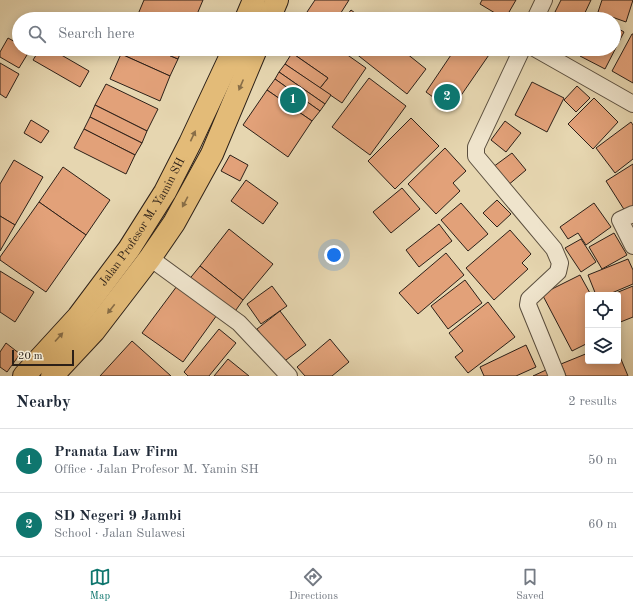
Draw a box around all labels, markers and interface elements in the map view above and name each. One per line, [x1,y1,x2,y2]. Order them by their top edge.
search box [12,12,621,56]
icon: search [26,23,48,45]
text: Search here [58,27,135,42]
one-way arrow [238,79,244,90]
pin: 2 [434,82,460,112]
pin: 1 [280,85,306,115]
one-way arrow [190,130,196,142]
street label: Jalan Profesor M. Yamin SH [97,156,187,288]
one-way arrow [182,196,189,208]
your location [324,245,344,265]
map controls [585,292,621,364]
button: locate [585,292,621,328]
one-way arrow [107,303,115,314]
button: layers [585,328,621,364]
one-way arrow [55,332,64,342]
scale bar [12,348,74,367]
text: 20 m [18,351,43,362]
text: Nearby [16,394,71,411]
text: 2 results [568,395,617,408]
text: Pranata Law Firm [54,445,178,460]
text: 1 [25,454,33,467]
text: 50 m [588,454,617,467]
text: Office · Jalan Profesor M. Yamin SH [54,463,259,476]
text: SD Negeri 9 Jambi [54,509,181,524]
text: 2 [25,518,33,531]
text: 60 m [588,518,617,531]
text: School · Jalan Sulawesi [54,527,185,540]
tab: Map [89,566,111,604]
tab: Directions [289,566,338,604]
tab: Saved [516,566,544,604]

